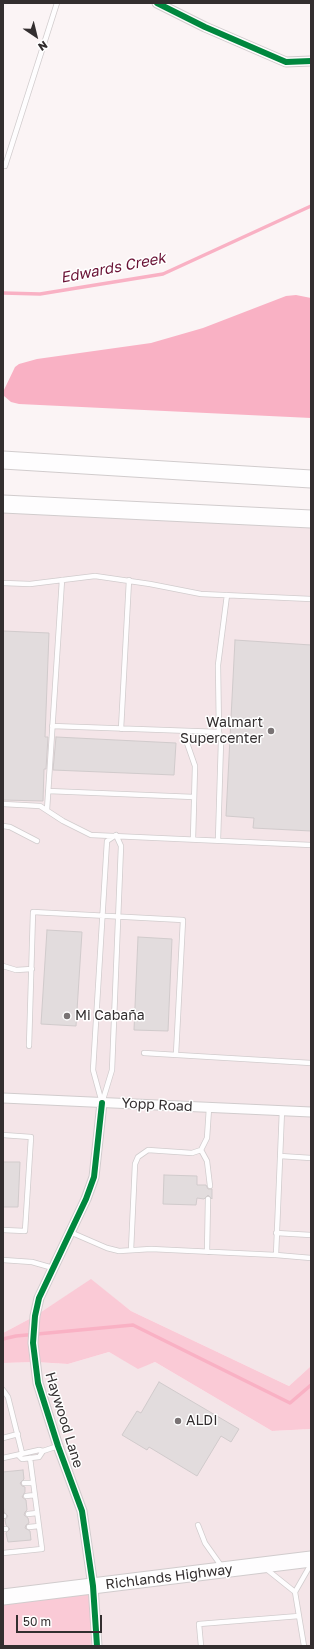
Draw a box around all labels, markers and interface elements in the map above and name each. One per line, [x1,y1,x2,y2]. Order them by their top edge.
north arrow [16,16,56,56]
text: N [36,39,50,54]
water label: Edwards Creek [59,249,167,287]
place label: Walmart Supercenter [180,715,263,748]
marker: Walmart Supercenter [266,726,276,736]
place label: Mi Cabaña [75,1008,145,1024]
marker: Mi Cabaña [62,1011,72,1021]
street label: Yopp Road [121,1095,193,1115]
street label: Haywood Lane [41,1370,87,1470]
place label: ALDI [186,1413,218,1429]
marker: ALDI [173,1416,183,1426]
street label: Richlands Highway [104,1561,234,1593]
scale bar [18,1607,104,1633]
text: 50 m [23,1614,51,1629]

